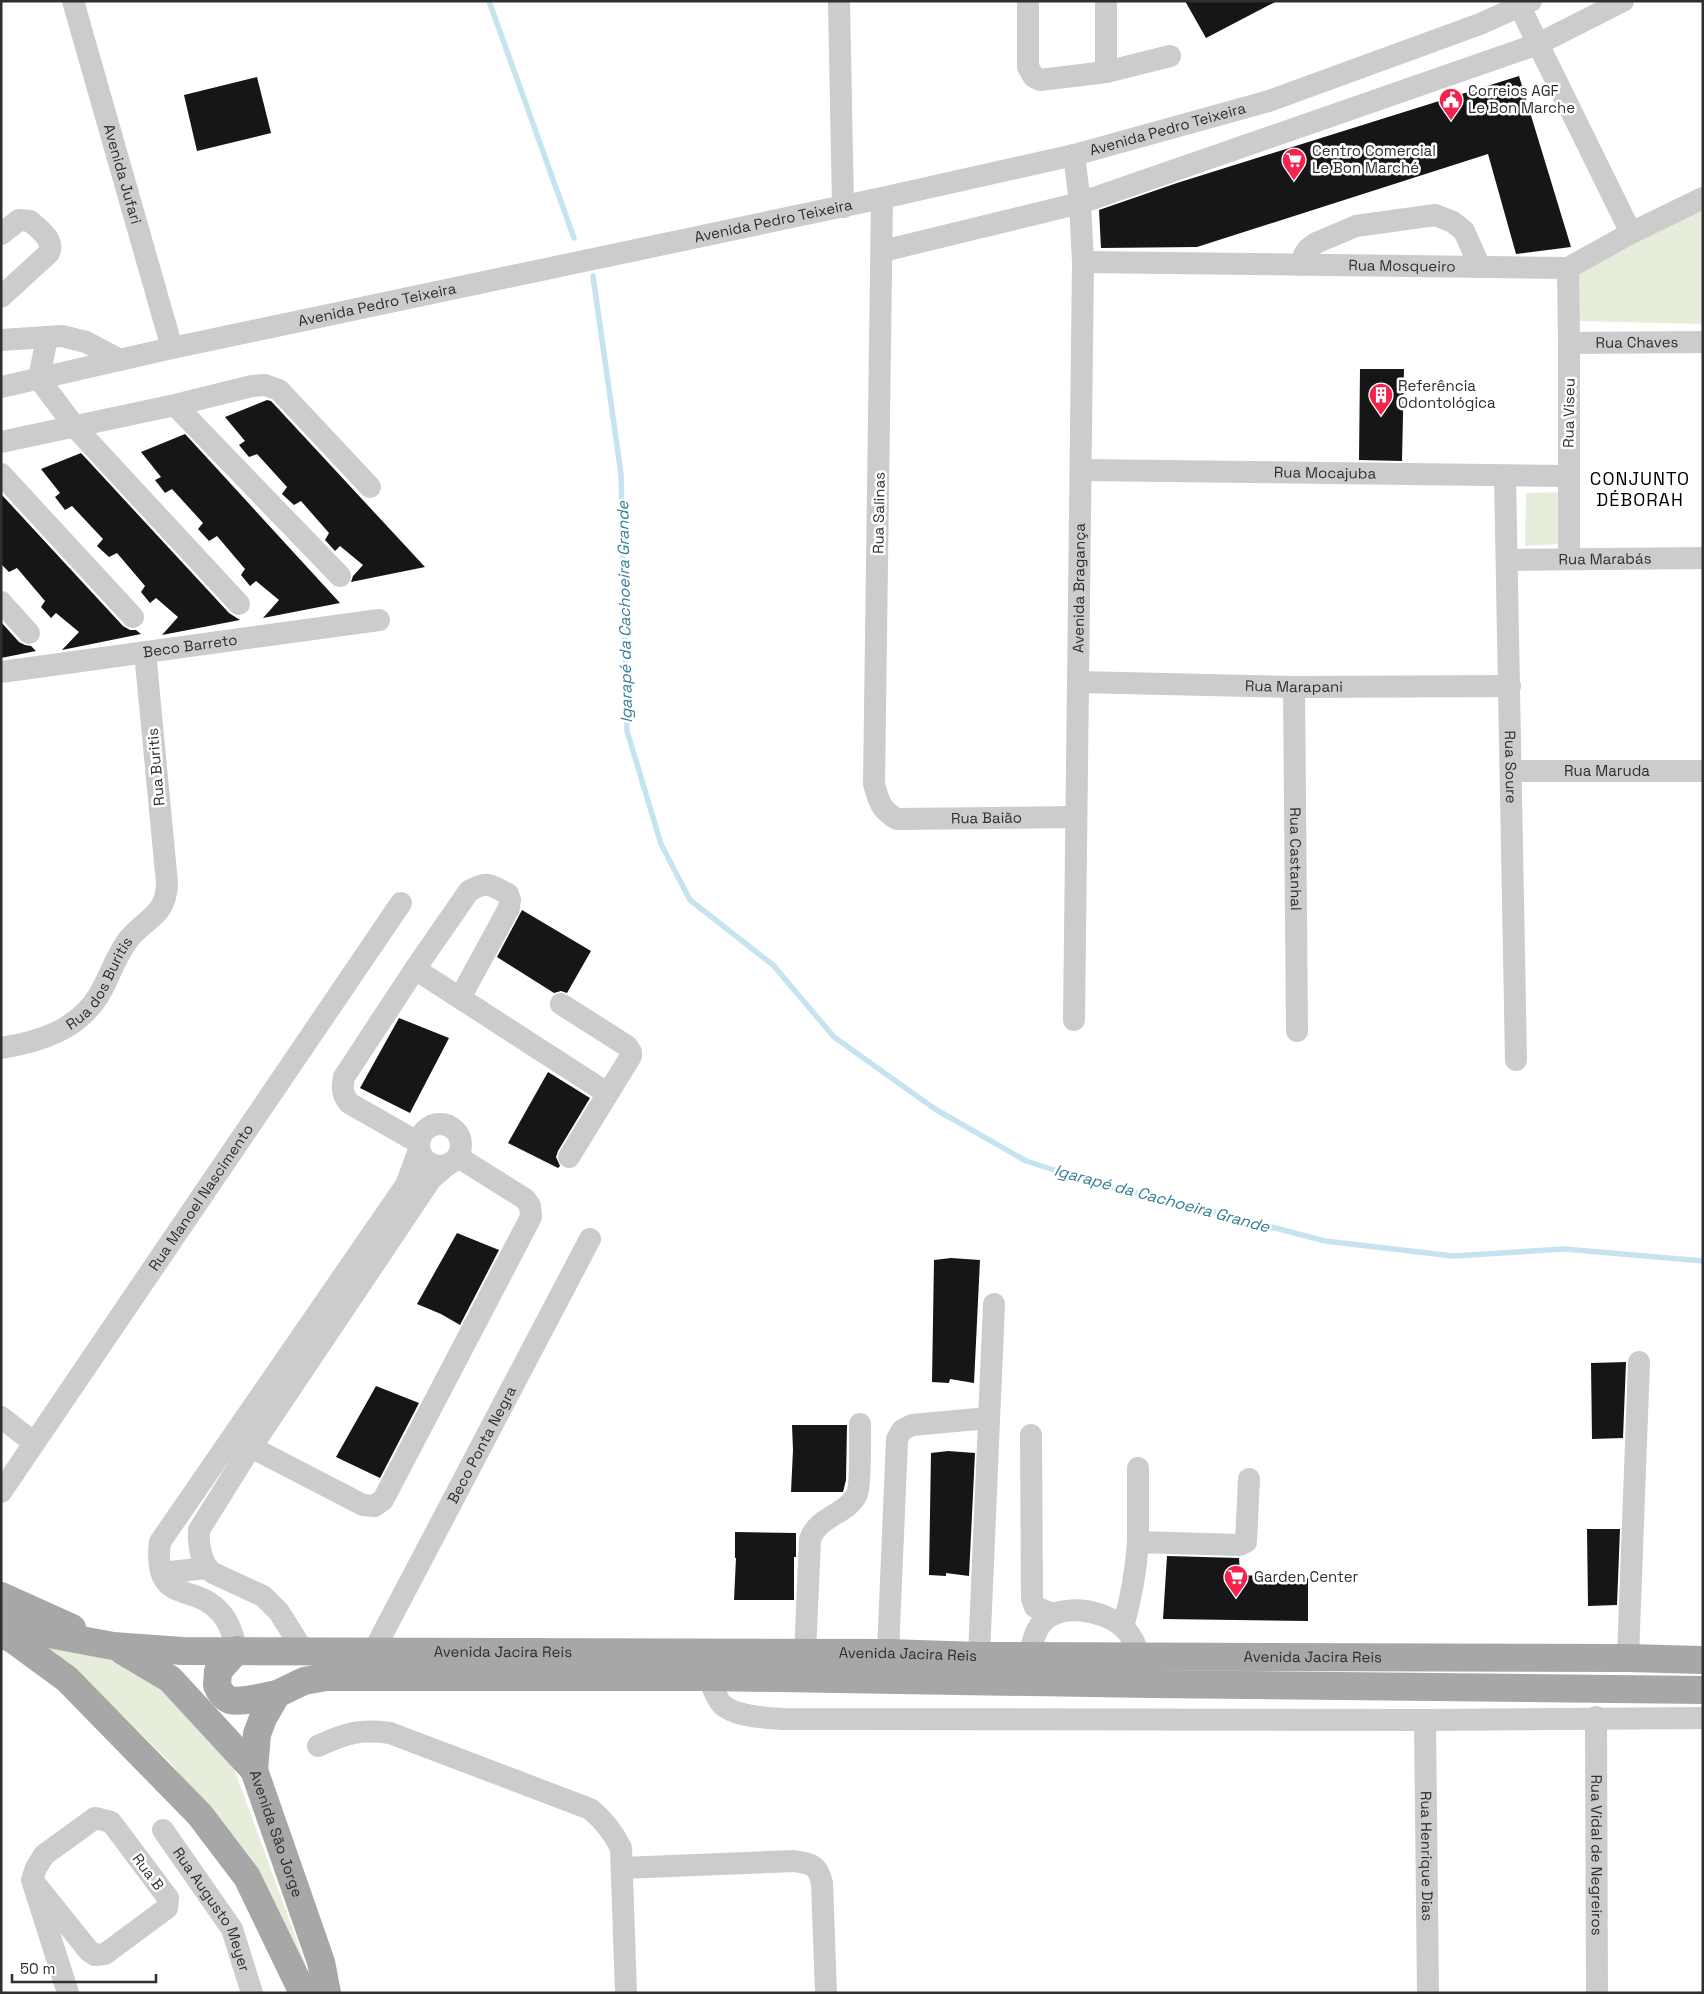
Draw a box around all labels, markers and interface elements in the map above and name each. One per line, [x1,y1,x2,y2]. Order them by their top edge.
place label: Correios AGF Le Bon Marche [1468,81,1575,117]
public building icon: Correios AGF Le Bon Marche [1438,87,1464,121]
street label: Avenida Pedro Teixeira [1087,98,1248,159]
street label: Avenida Jufari [100,122,146,226]
place label: Centro Comercial Le Bon Marché [1312,141,1436,177]
supermarket icon: Centro Comercial Le Bon Marché [1281,147,1307,181]
street label: Avenida Pedro Teixeira [692,194,854,246]
street label: Rua Mosqueiro [1348,255,1456,276]
street label: Avenida Pedro Teixeira [296,278,458,330]
street label: Rua Chaves [1596,332,1679,352]
place label: Referência Odontológica [1398,376,1496,412]
street label: Rua Viseu [1558,378,1579,448]
building icon: Referência Odontológica [1368,382,1394,416]
street label: Rua Mocajuba [1274,462,1377,483]
district label: CONJUNTO DÉBORAH [1590,467,1690,511]
street label: Rua Salinas [868,472,889,554]
water label: Igarapé da Cachoeira Grande [612,500,637,723]
street label: Avenida Bragança [1068,523,1089,653]
street label: Rua Marabás [1558,549,1652,568]
street label: Beco Barreto [142,630,239,661]
street label: Rua Marapani [1245,676,1343,696]
street label: Rua Buritis [143,727,168,807]
street label: Rua Soure [1501,730,1521,804]
street label: Rua Maruda [1564,761,1650,780]
street label: Rua Castanhal [1286,807,1306,911]
street label: Rua Baião [951,808,1022,827]
street label: Rua dos Buritis [62,932,136,1034]
street label: Rua Manoel Nascimento [144,1120,257,1274]
water label: Igarapé da Cachoeira Grande [1052,1160,1272,1237]
street label: Beco Ponta Negra [443,1382,520,1507]
supermarket icon: Garden Center [1223,1564,1249,1598]
place label: Garden Center [1254,1567,1359,1586]
street label: Avenida Jacira Reis [434,1642,572,1661]
street label: Avenida Jacira Reis [839,1643,977,1665]
street label: Avenida Jacira Reis [1244,1647,1382,1666]
street label: Avenida São Jorge [246,1767,308,1900]
street label: Rua Vidal de Negreiros [1587,1774,1607,1936]
street label: Rua Henrique Dias [1417,1791,1437,1921]
street label: Rua Augusto Meyer [169,1843,255,1974]
street label: Rua B [128,1850,168,1894]
scale bar [12,1952,156,1984]
text: 50 m [20,1959,55,1978]

